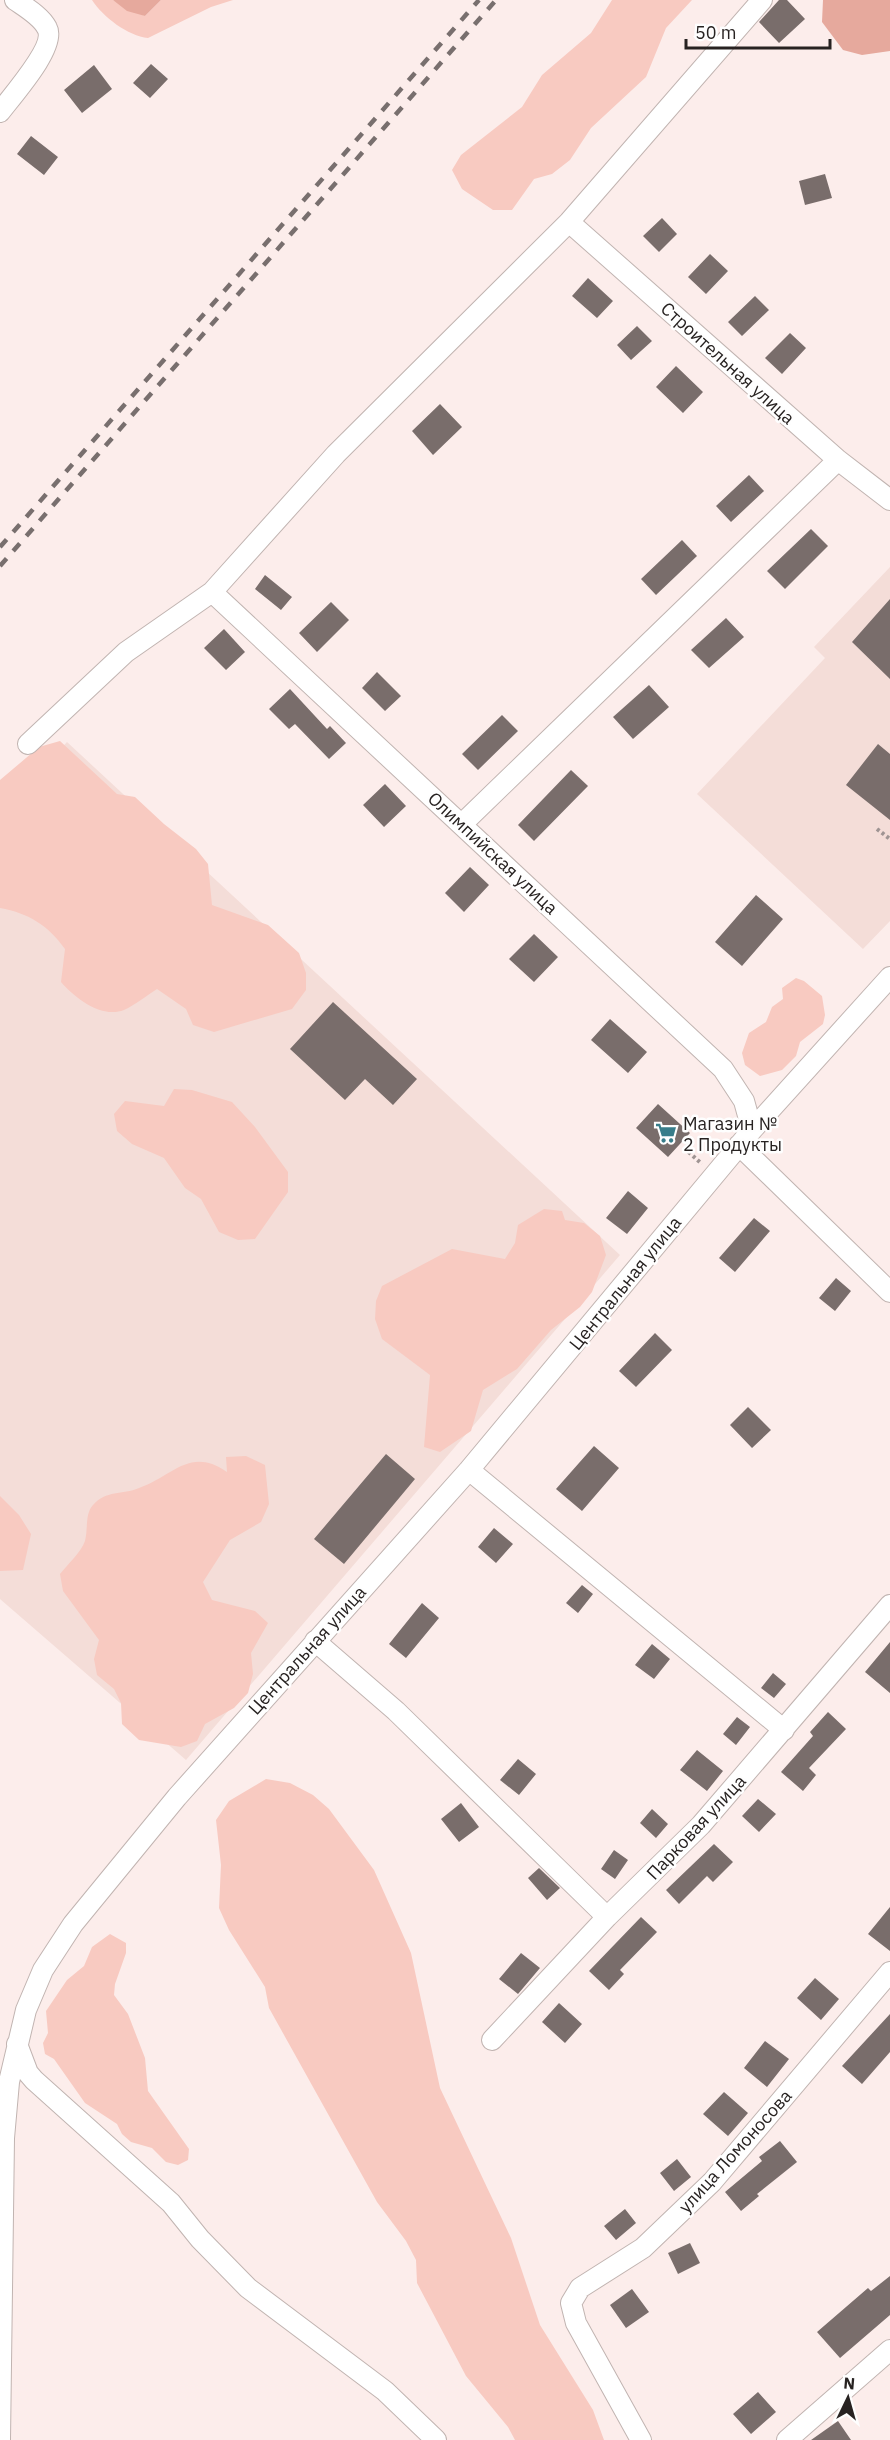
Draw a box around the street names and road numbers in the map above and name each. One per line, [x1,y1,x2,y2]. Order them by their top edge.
street label: Строительная улица [656,297,800,429]
street label: Олимпийская улица [423,787,563,919]
street label: Центральная улица [564,1211,686,1355]
street label: Центральная улица [243,1580,371,1719]
street label: Парковая улица [641,1769,751,1884]
street label: улица Ломоносова [673,2084,797,2218]

